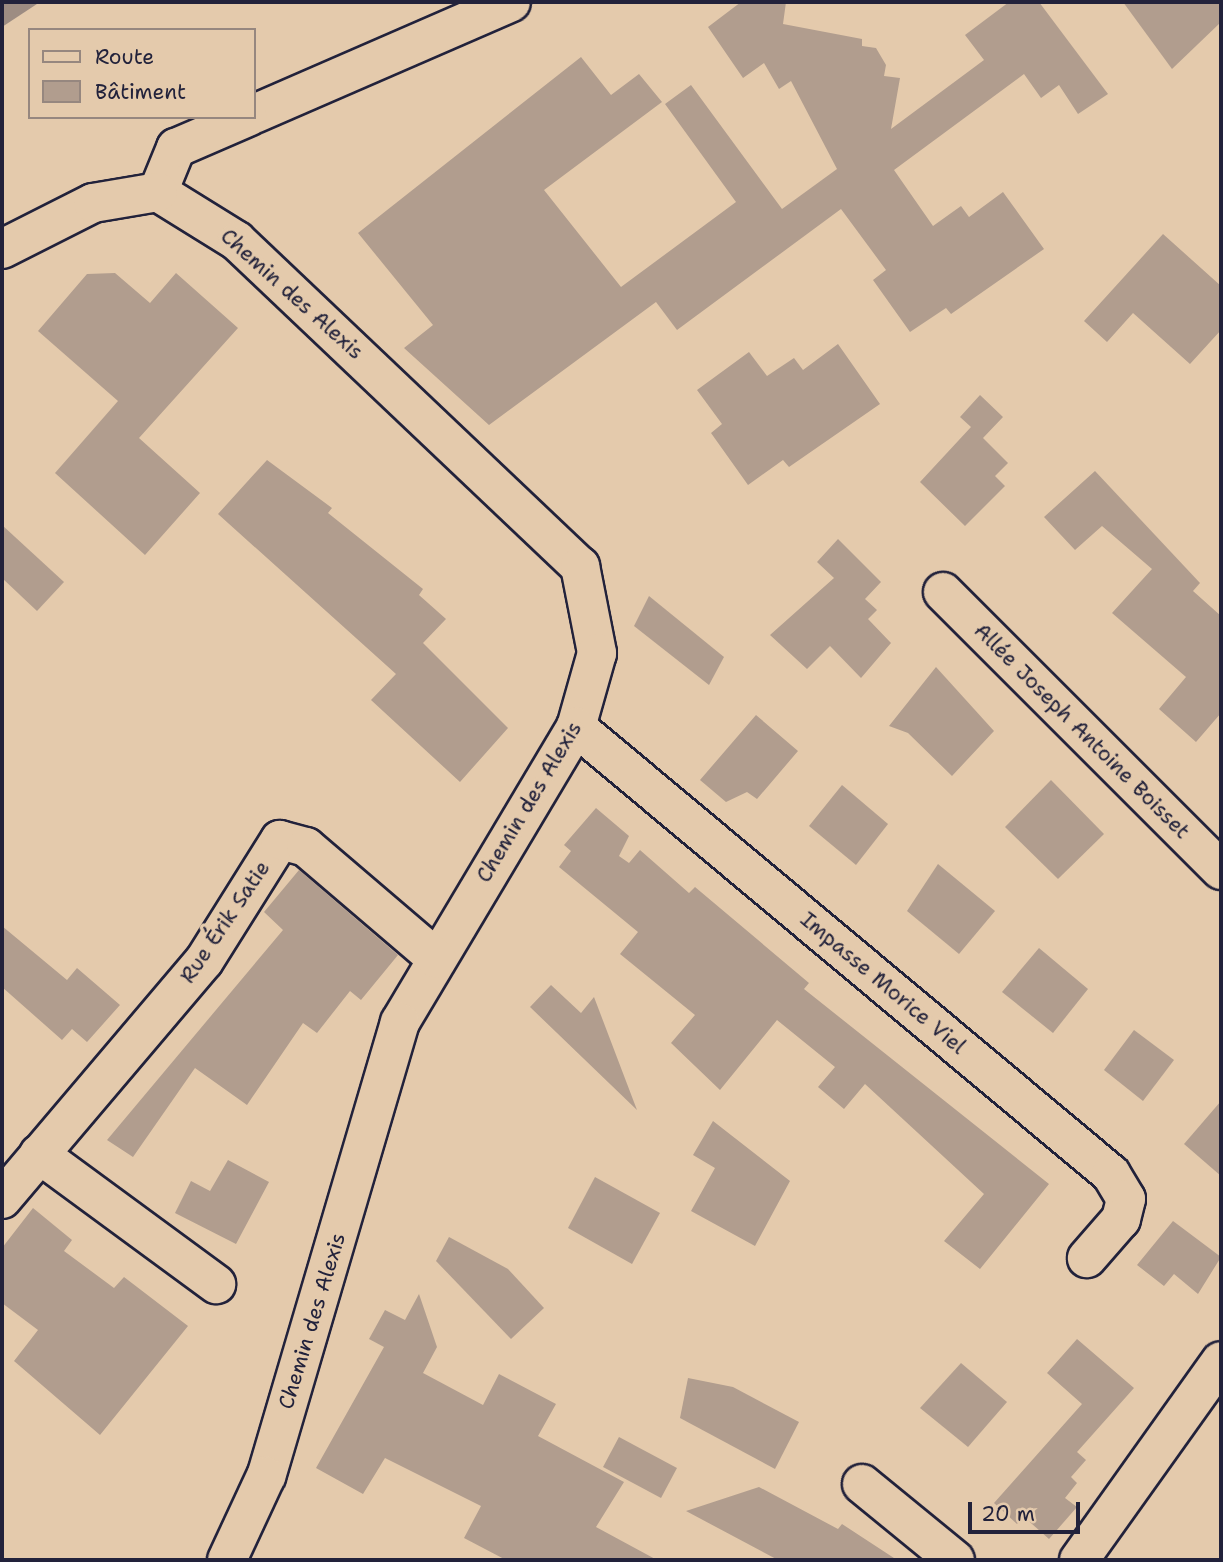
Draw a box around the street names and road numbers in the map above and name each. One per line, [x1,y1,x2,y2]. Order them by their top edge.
street label: Chemin des Alexis [216,223,368,365]
street label: Allée Joseph Antoine Boisset [969,618,1195,844]
street label: Chemin des Alexis [471,717,587,887]
street label: Rue Érik Satie [175,856,275,988]
street label: Impasse Morice Viel [795,907,971,1059]
street label: Chemin des Alexis [273,1230,351,1412]

